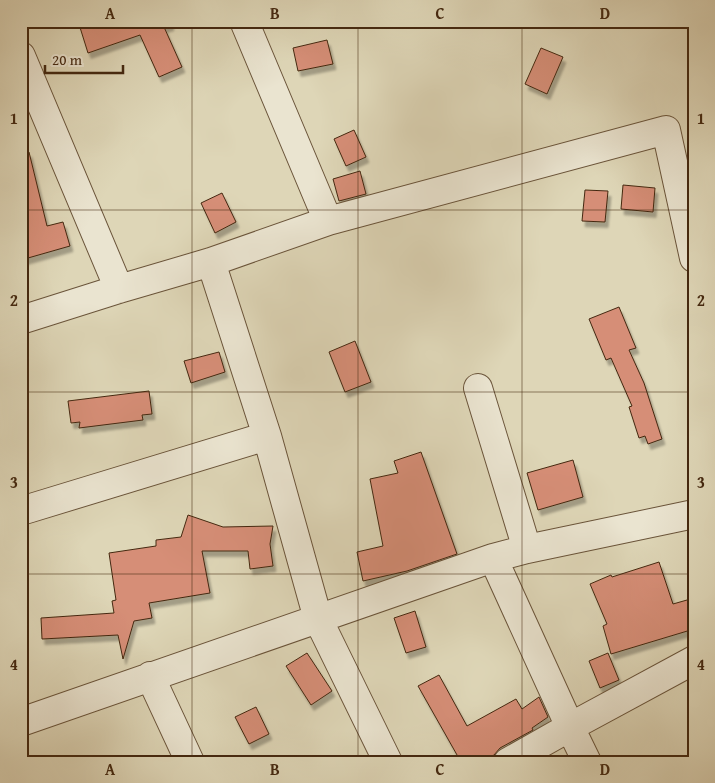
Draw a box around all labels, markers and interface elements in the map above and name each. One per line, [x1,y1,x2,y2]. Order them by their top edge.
text: A [105,1,116,25]
text: B [270,1,280,25]
text: C [435,1,445,25]
text: D [600,1,610,25]
scale bar [45,42,122,74]
text: 20 m [52,49,83,70]
text: 1 [10,106,18,130]
text: 1 [697,106,705,130]
text: 2 [10,288,18,312]
text: 2 [697,288,705,312]
text: 3 [10,470,18,494]
text: 3 [697,470,705,494]
text: 4 [10,652,18,676]
text: 4 [697,652,705,676]
text: A [105,757,116,781]
text: B [270,757,280,781]
text: C [435,757,445,781]
text: D [600,757,610,781]

